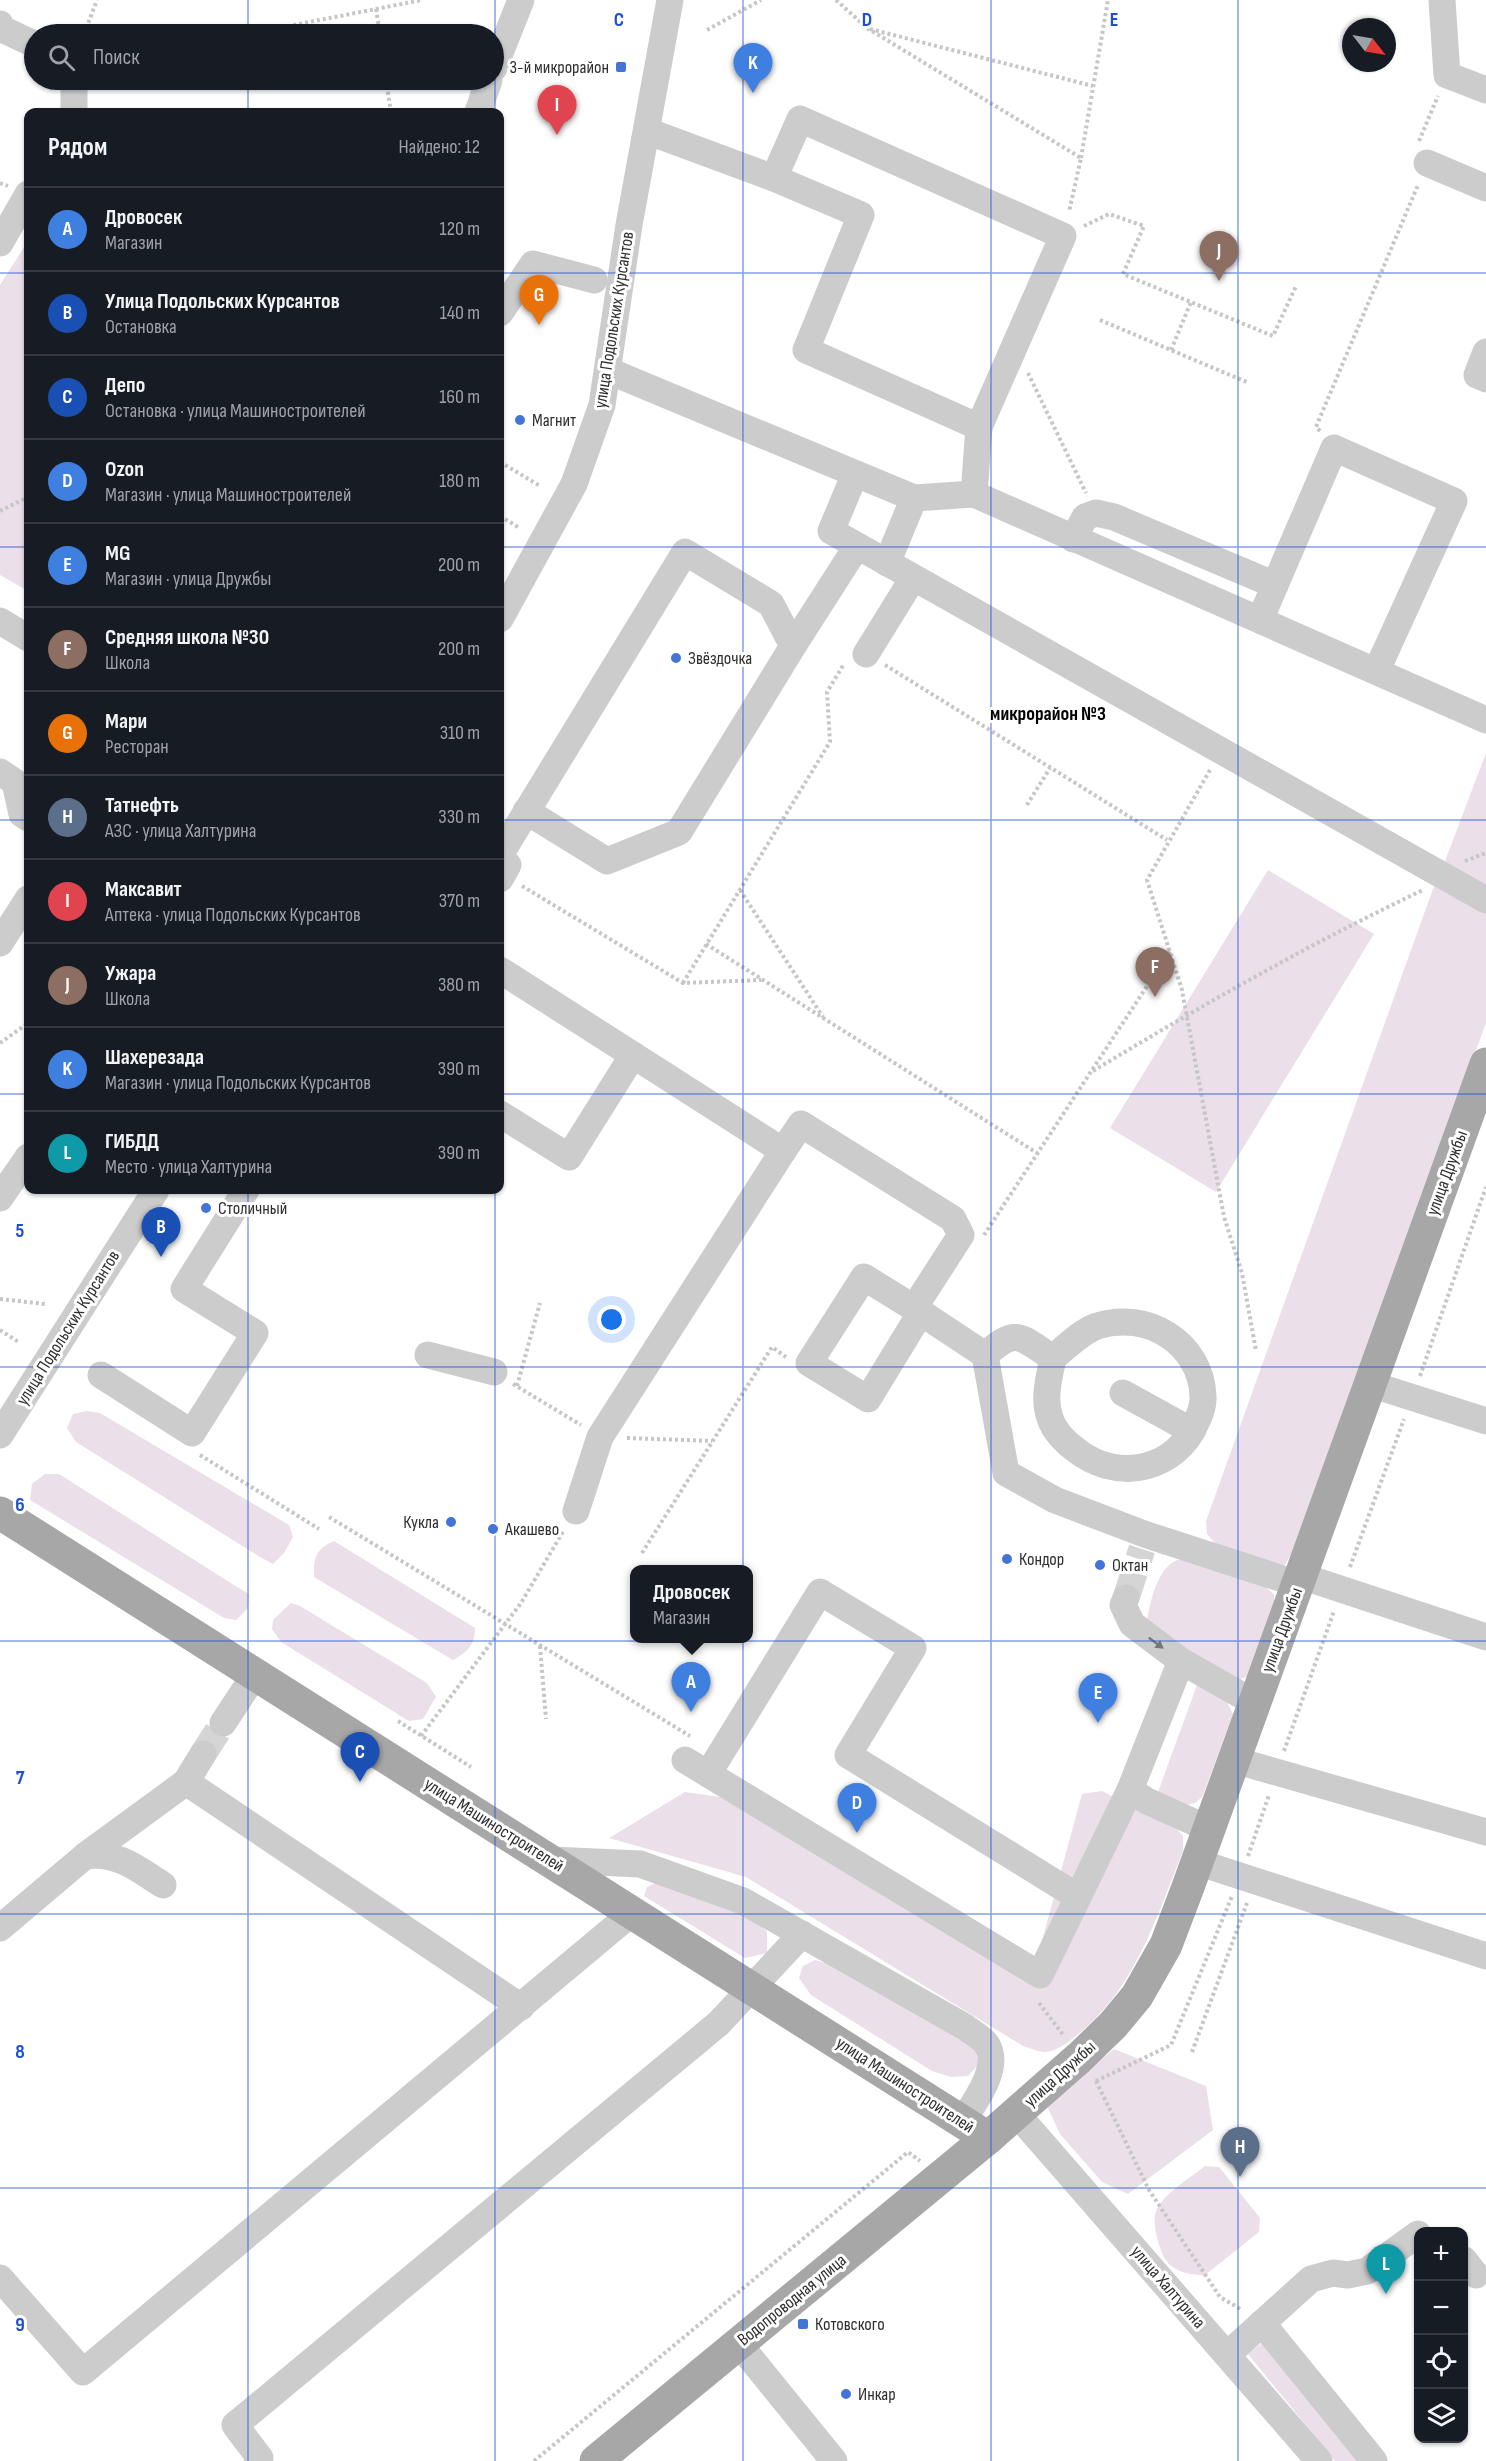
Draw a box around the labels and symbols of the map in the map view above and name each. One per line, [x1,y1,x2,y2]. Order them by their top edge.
text: C [614,8,624,32]
text: D [862,8,872,32]
text: E [1110,8,1118,32]
north arrow [1342,18,1396,72]
pin: K [734,44,772,93]
place label: 3-й микрорайон [510,57,609,78]
marker: 3-й микрорайон [614,60,628,74]
pin: I [538,86,576,135]
street label: улица Подольских Курсантов [590,230,638,410]
pin: J [1200,232,1238,281]
pin: G [520,276,558,325]
place label: Магнит [532,410,576,431]
marker: Магнит [513,413,527,427]
place label: Звёздочка [688,648,752,669]
marker: Звёздочка [669,651,683,665]
district label: микрорайон №3 [990,702,1106,726]
pin: F [1136,948,1174,997]
street label: улица Дружбы [1422,1128,1472,1218]
place label: Столичный [218,1198,287,1219]
marker: Столичный [199,1201,213,1215]
pin: B [142,1208,180,1257]
text: 5 [16,1219,25,1243]
street label: улица Подольских Курсантов [12,1247,124,1409]
your location [597,1305,626,1334]
text: 6 [15,1493,25,1517]
place label: Кукла [403,1512,439,1533]
marker: Кукла [444,1515,458,1529]
place label: Акашево [504,1519,559,1540]
marker: Акашево [486,1522,500,1536]
place label: Кондор [1019,1549,1064,1570]
marker: Кондор [1000,1552,1014,1566]
place label: Октан [1112,1555,1148,1576]
marker: Октан [1093,1558,1107,1572]
street label: улица Дружбы [1257,1585,1307,1675]
one-way arrow [1148,1636,1164,1649]
pin: A [672,1662,710,1712]
pin: E [1078,1674,1118,1723]
pin: C [340,1732,380,1782]
text: 7 [16,1766,25,1790]
street label: улица Машиностроителей [420,1774,568,1876]
pin: D [838,1784,876,1833]
street label: улица Машиностроителей [832,2032,978,2138]
street label: улица Дружбы [1020,2037,1100,2111]
text: 8 [15,2040,25,2064]
pin: H [1220,2128,1260,2177]
street label: улица Халтурина [1126,2241,1210,2333]
pin: L [1366,2244,1406,2294]
street label: Водопроводная улица [733,2250,851,2350]
text: 9 [15,2313,25,2337]
place label: Котовского [815,2314,885,2335]
marker: Котовского [796,2317,810,2331]
place label: Инкар [858,2384,896,2405]
marker: Инкар [839,2387,853,2401]

